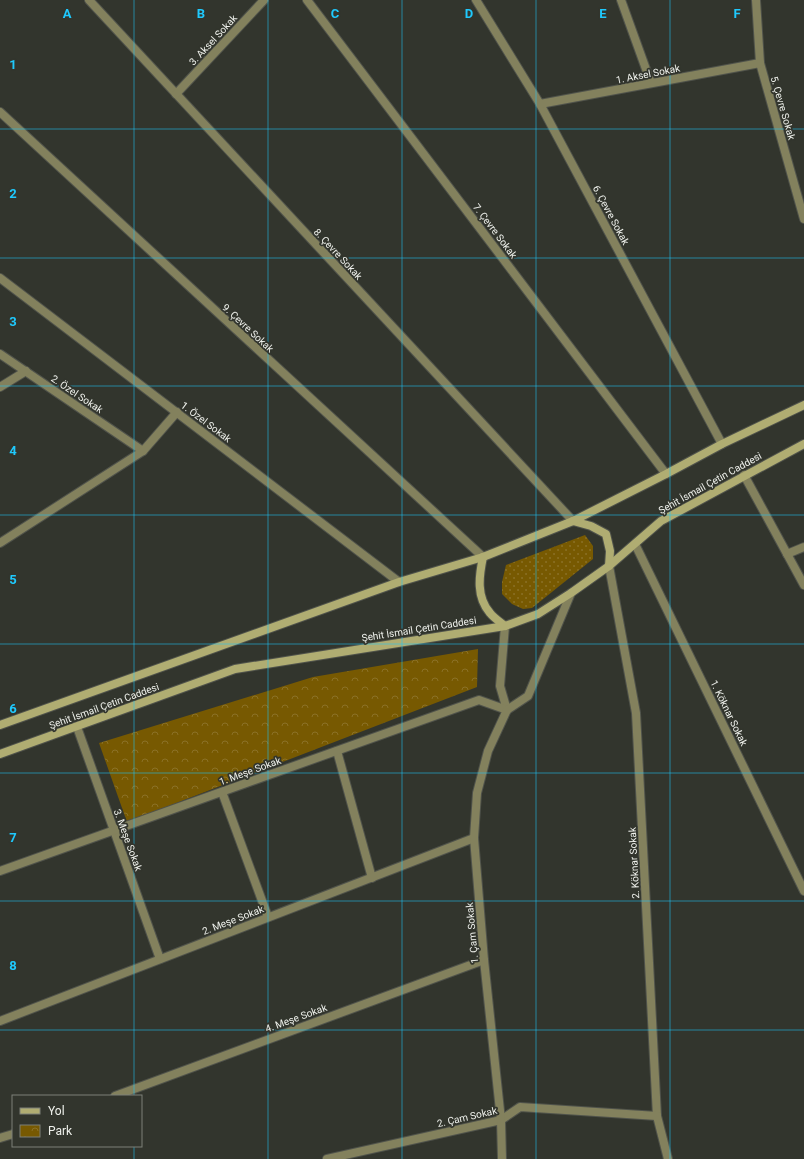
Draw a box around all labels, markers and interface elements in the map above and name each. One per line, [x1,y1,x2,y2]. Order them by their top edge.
text: A [63,6,72,21]
text: B [197,6,205,21]
text: C [331,6,340,21]
text: D [465,6,473,21]
text: E [599,6,607,21]
text: F [733,6,741,21]
street label: 3. Aksel Sokak [187,12,240,67]
text: 1 [9,57,17,72]
street label: 1. Aksel Sokak [615,62,682,86]
street label: 5. Çevre Sokak [769,75,798,142]
street label: 6. Çevre Sokak [591,183,632,247]
text: 2 [9,186,17,201]
street label: 7. Çevre Sokak [471,201,520,261]
street label: 8. Çevre Sokak [312,226,365,282]
street label: 9. Çevre Sokak [220,302,276,355]
text: 3 [9,314,17,329]
street label: 2. Özel Sokak [49,372,106,416]
street label: 1. Özel Sokak [179,399,235,445]
text: 4 [9,443,17,458]
street label: Şehit İsmail Çetin Caddesi [656,449,763,516]
text: 5 [9,572,17,587]
street label: Şehit İsmail Çetin Caddesi [361,614,477,644]
street label: 1. Köknar Sokak [708,678,750,748]
street label: Şehit İsmail Çetin Caddesi [47,680,160,731]
text: 6 [9,701,17,716]
street label: 1. Meşe Sokak [218,754,283,787]
street label: 3. Meşe Sokak [112,808,145,873]
street label: 2. Köknar Sokak [627,826,641,899]
text: 7 [9,830,17,845]
street label: 1. Çam Sokak [464,901,480,964]
street label: 2. Meşe Sokak [201,903,266,937]
text: 8 [9,958,17,973]
street label: 4. Meşe Sokak [264,1001,329,1034]
legend [12,1095,142,1147]
text: Yol [48,1104,65,1118]
street label: 2. Çam Sokak [436,1105,499,1129]
text: Park [48,1124,73,1138]

